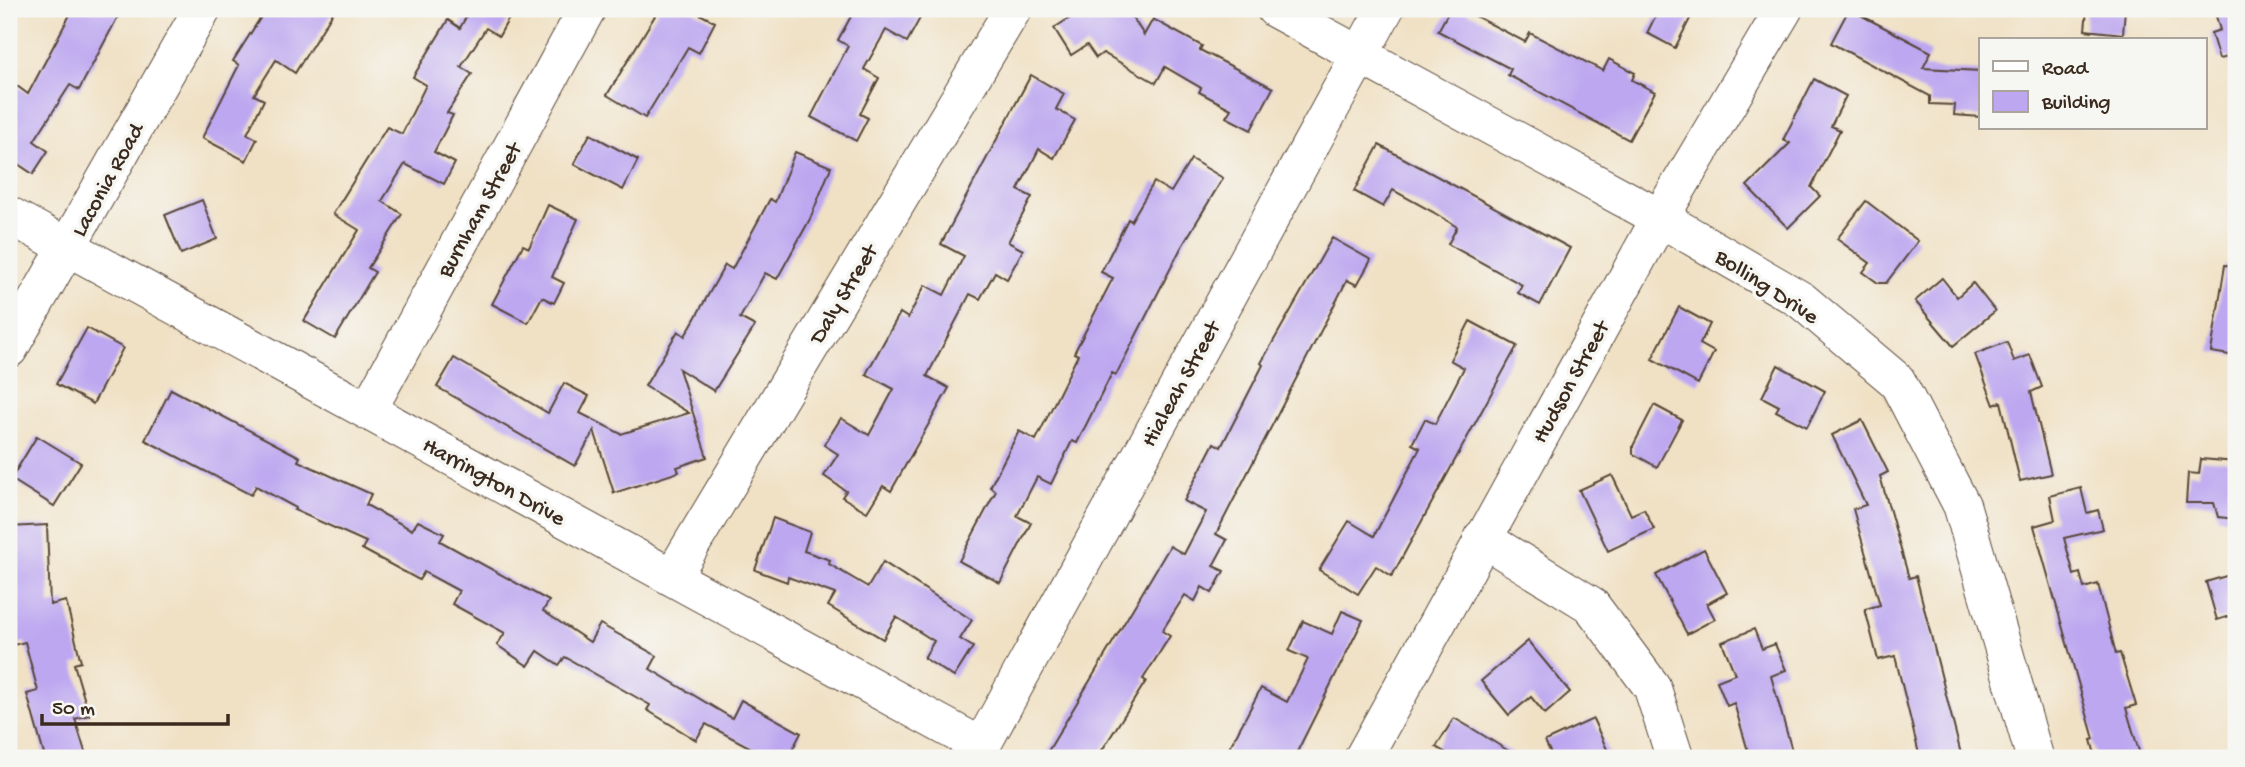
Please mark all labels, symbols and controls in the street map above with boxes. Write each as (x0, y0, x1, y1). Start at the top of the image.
legend (1979, 38, 2206, 130)
text: Road (2042, 58, 2090, 83)
text: Building (2041, 92, 2111, 117)
street label: Laconia Road (67, 118, 152, 242)
street label: Burnham Street (432, 137, 530, 284)
street label: Daly Street (804, 239, 886, 351)
street label: Bolling Drive (1708, 244, 1824, 332)
street label: Hudson Street (1527, 315, 1617, 449)
street label: Hialeah Street (1136, 316, 1229, 452)
street label: Harrington Drive (417, 433, 570, 534)
scale bar (42, 683, 228, 727)
text: 50 m (52, 698, 95, 723)

